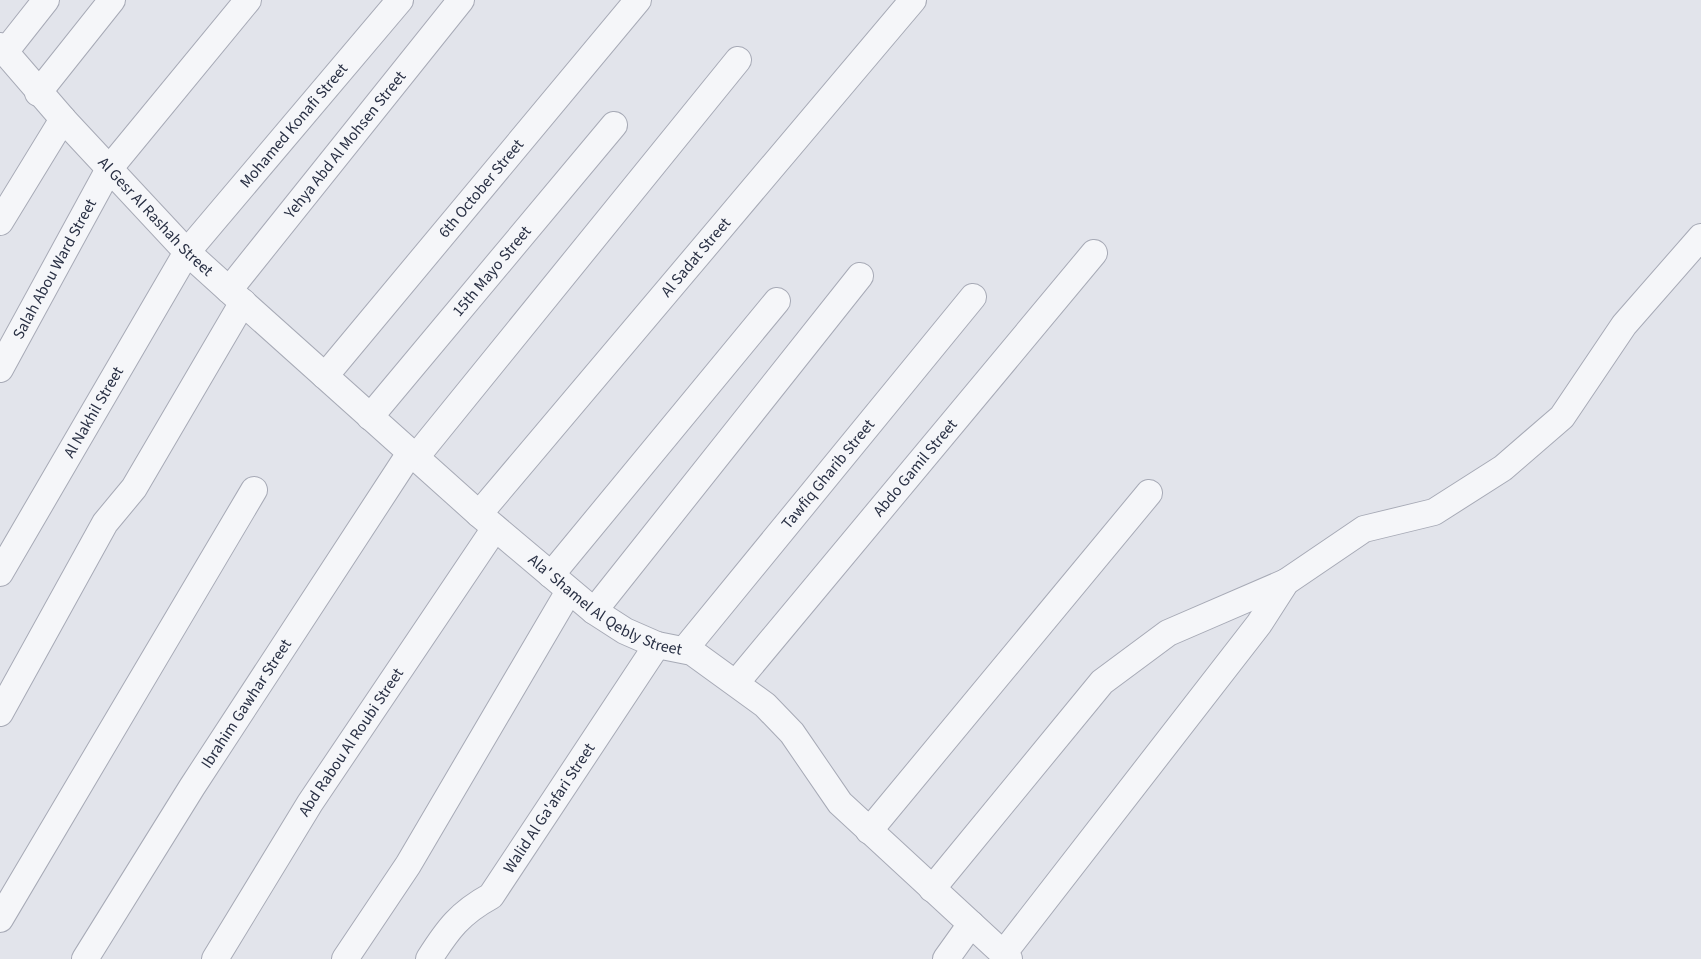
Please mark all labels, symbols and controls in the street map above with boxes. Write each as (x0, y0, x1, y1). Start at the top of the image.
street label: Mohamed Konafi Street (235, 58, 353, 193)
street label: Yehya Abd Al Mohsen Street (279, 66, 411, 224)
street label: 6th October Street (433, 134, 529, 243)
street label: Al Gesr Al Rashah Street (93, 152, 218, 282)
street label: Salah Abou Ward Street (7, 194, 102, 343)
street label: Al Sadat Street (656, 212, 736, 302)
street label: 15th Mayo Street (447, 221, 537, 321)
street label: Al Nakhil Street (58, 362, 129, 462)
street label: Tawfiq Gharib Street (777, 414, 880, 534)
street label: Abdo Gamil Street (868, 414, 963, 521)
street label: Ala' Shamel Al Qebly Street (523, 549, 685, 661)
street label: Ibrahim Gawhar Street (196, 634, 297, 773)
street label: Abd Rabou Al Roubi Street (293, 663, 409, 821)
street label: Walid Al Ga'afari Street (498, 738, 600, 877)

